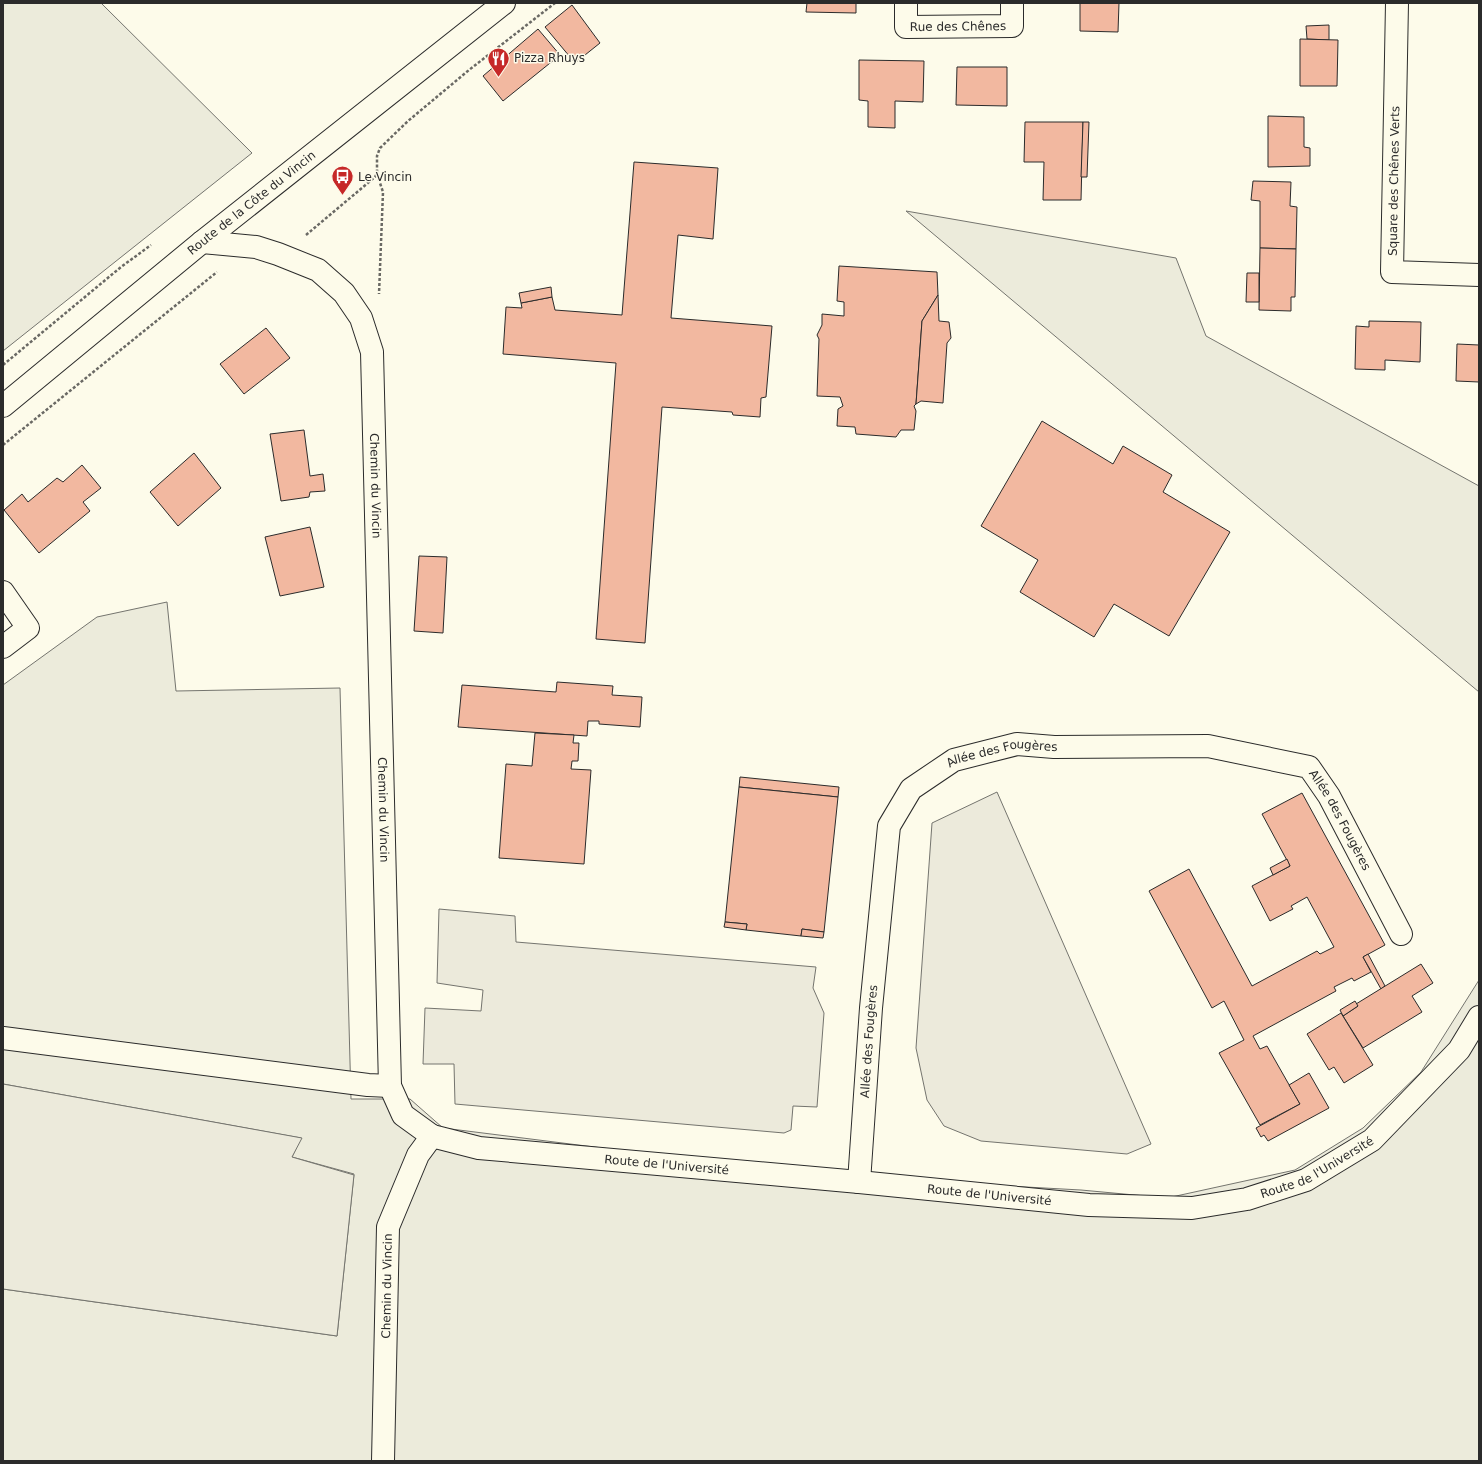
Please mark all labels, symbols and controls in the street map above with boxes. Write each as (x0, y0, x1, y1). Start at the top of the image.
street label: Rue des Chênes (910, 19, 1006, 34)
restaurant icon: Pizza Rhuys (486, 45, 512, 78)
place label: Pizza Rhuys (514, 51, 585, 65)
street label: Square des Chênes Verts (1386, 106, 1402, 256)
street label: Route de la Côte du Vincin (185, 148, 318, 258)
bus stop icon: Le Vincin (330, 164, 356, 197)
place label: Le Vincin (358, 170, 412, 184)
street label: Chemin du Vincin (367, 433, 384, 539)
street label: Allée des Fougères (944, 737, 1057, 770)
street label: Chemin du Vincin (375, 757, 392, 863)
street label: Allée des Fougères (1306, 767, 1374, 873)
street label: Allée des Fougères (858, 984, 880, 1098)
street label: Route de l'Université (1259, 1134, 1376, 1201)
street label: Route de l'Université (604, 1152, 730, 1177)
street label: Route de l'Université (926, 1182, 1052, 1208)
street label: Chemin du Vincin (379, 1233, 395, 1339)

